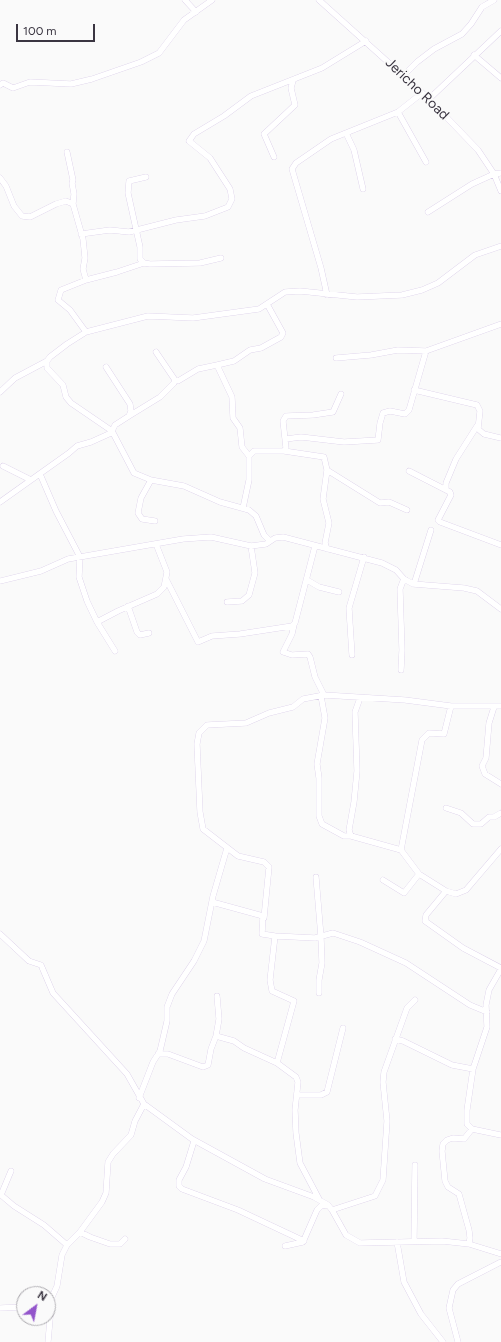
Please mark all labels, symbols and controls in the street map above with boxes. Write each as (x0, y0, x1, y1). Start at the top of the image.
scale bar (18, 16, 97, 42)
text: 100 m (23, 24, 57, 38)
street label: Jericho Road (382, 54, 452, 124)
north arrow (16, 1286, 56, 1326)
text: N (35, 1288, 49, 1304)

